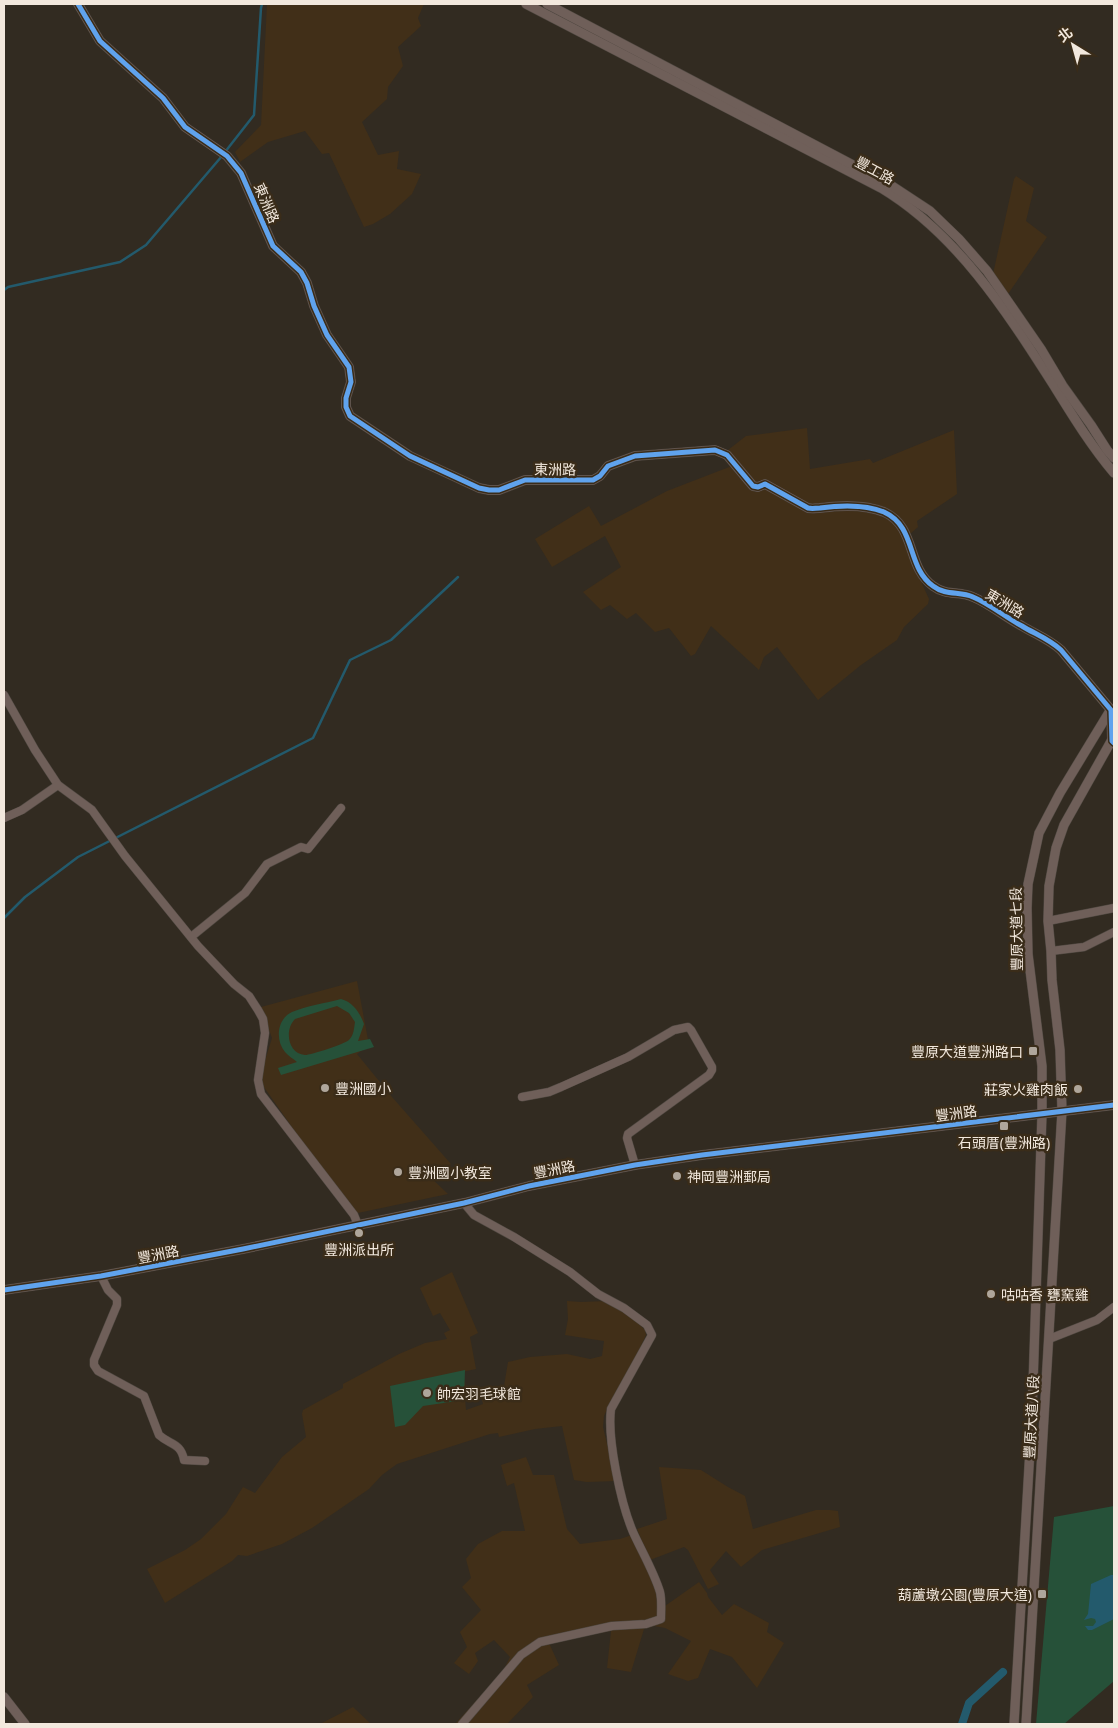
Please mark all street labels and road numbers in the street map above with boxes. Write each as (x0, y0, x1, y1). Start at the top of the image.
street label: 豐工路 (852, 152, 898, 188)
street label: 東洲路 (250, 180, 284, 226)
street label: 東洲路 (534, 459, 576, 479)
street label: 東洲路 (982, 584, 1028, 622)
street label: 豐原大道七段 (1006, 887, 1026, 971)
street label: 豐洲路 (934, 1101, 978, 1125)
street label: 豐洲路 (532, 1156, 576, 1182)
street label: 豐洲路 (136, 1241, 180, 1267)
street label: 豐原大道八段 (1019, 1375, 1043, 1459)

